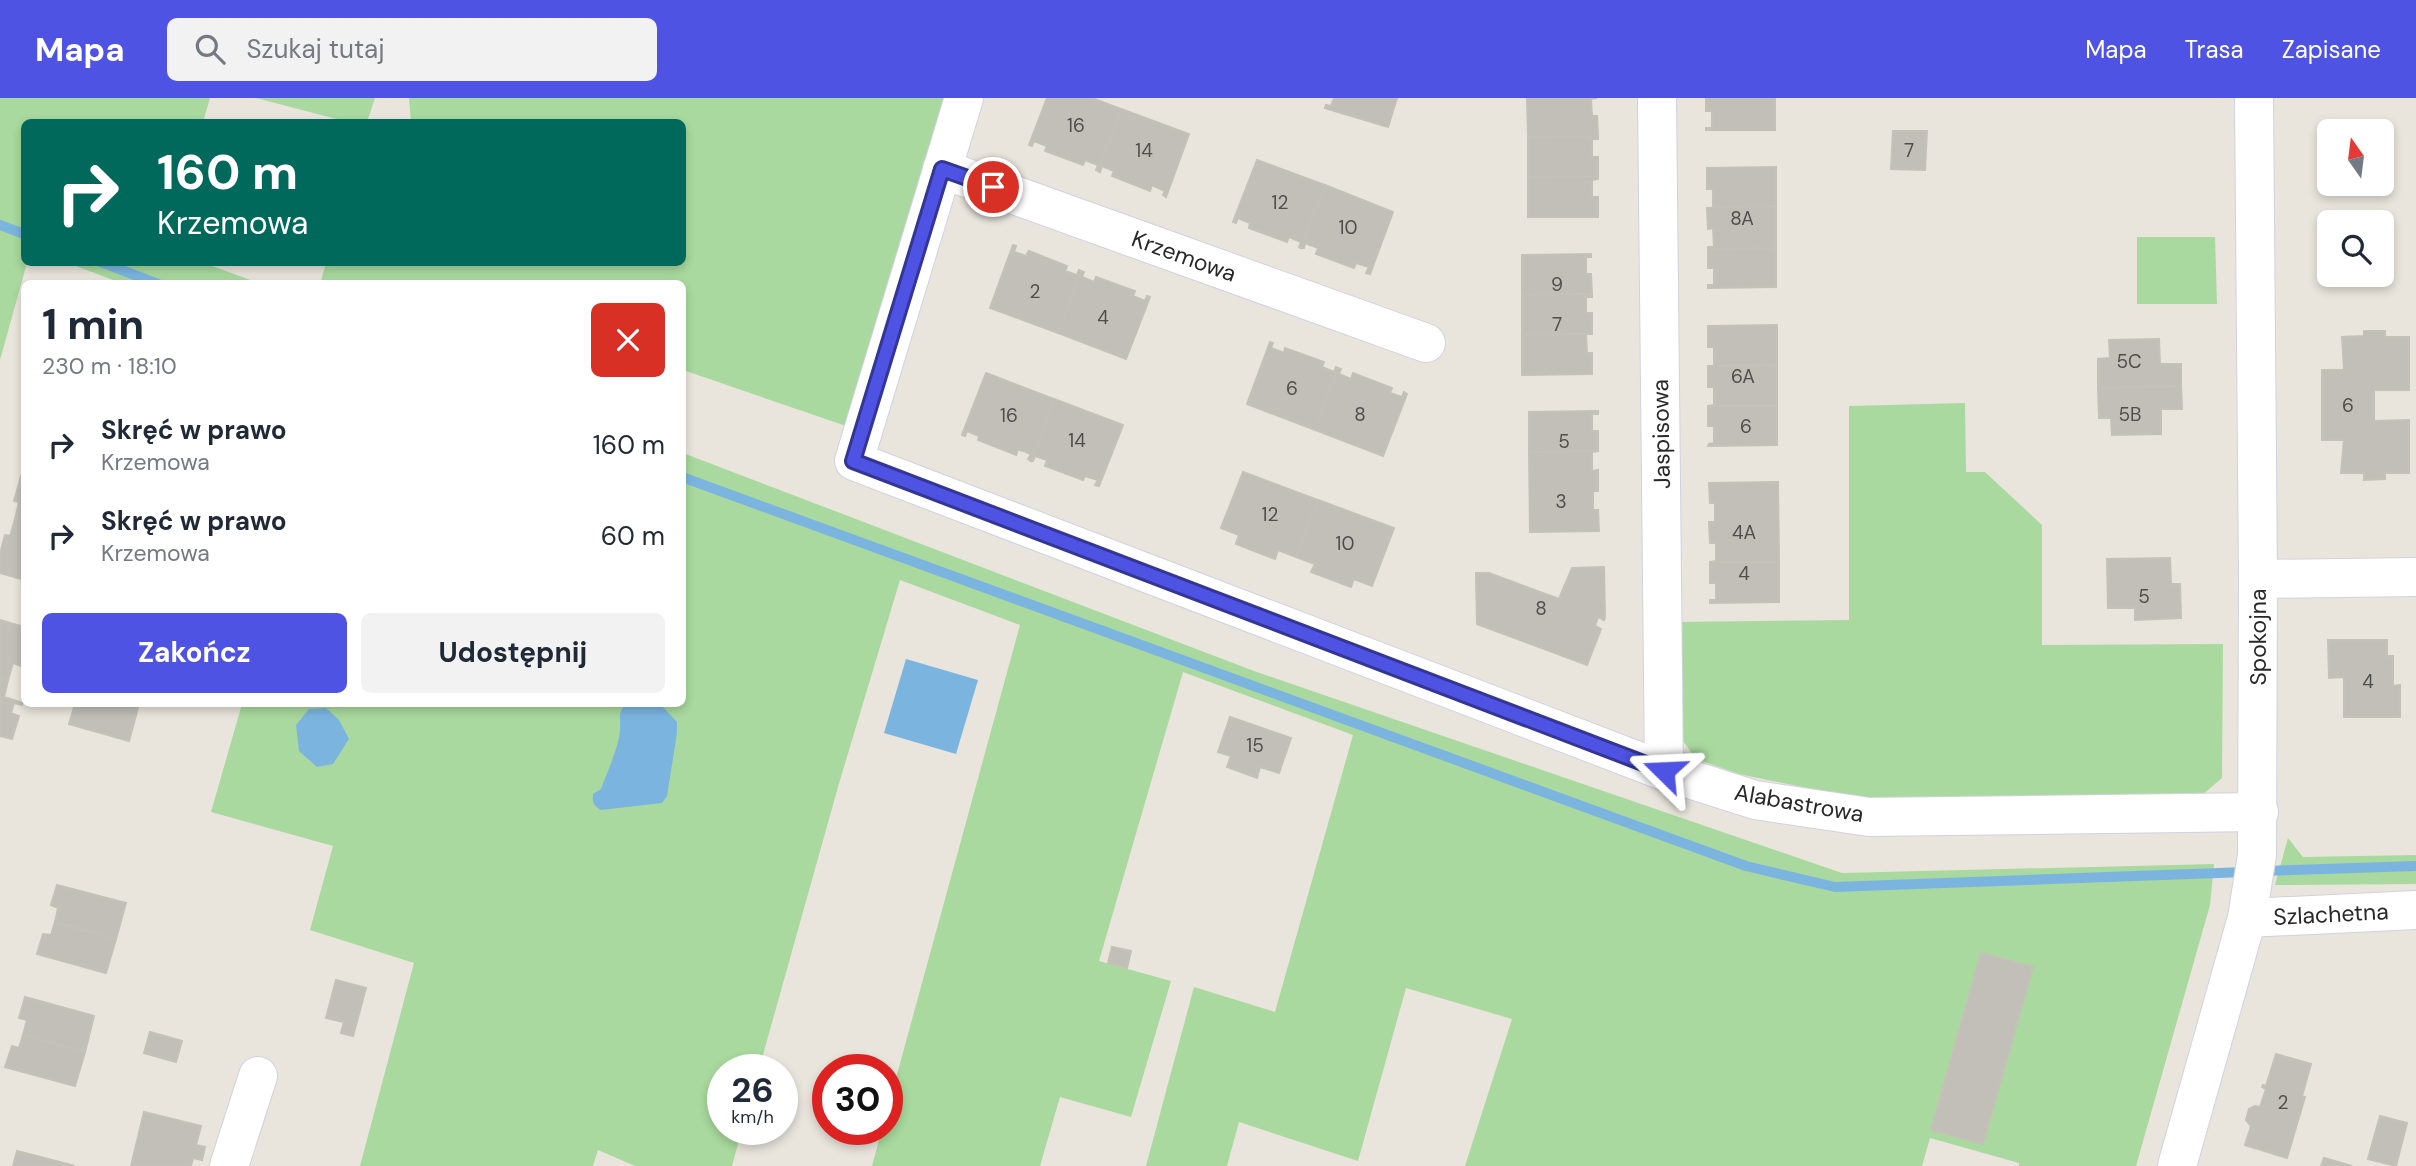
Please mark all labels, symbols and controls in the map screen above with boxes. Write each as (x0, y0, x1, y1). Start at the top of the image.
search box (167, 18, 657, 81)
text: Mapa (35, 28, 125, 71)
icon: search (191, 30, 229, 68)
text: Szukaj tutaj (247, 32, 385, 66)
text: Mapa (2085, 34, 2147, 65)
text: Trasa (2185, 34, 2244, 65)
text: Zapisane (2282, 34, 2381, 65)
house number: 16 (1067, 113, 1085, 138)
north arrow (2317, 119, 2394, 196)
map controls (2317, 119, 2394, 287)
house number: 14 (1135, 138, 1153, 163)
house number: 7 (1904, 138, 1914, 163)
text: 160 m (157, 140, 298, 204)
icon: right (42, 147, 133, 238)
pin (963, 157, 1023, 217)
icon: arrive (974, 168, 1012, 206)
house number: 12 (1272, 190, 1288, 215)
text: Krzemowa (157, 202, 309, 244)
house number: 8A (1730, 206, 1754, 231)
button: search (2317, 210, 2394, 287)
house number: 10 (1339, 215, 1357, 240)
street label: Krzemowa (1128, 223, 1240, 289)
house number: 9 (1551, 272, 1563, 297)
house number: 2 (1030, 279, 1041, 304)
text: 1 min (42, 297, 144, 352)
button: close (591, 303, 665, 377)
house number: 4 (1097, 305, 1109, 330)
house number: 7 (1552, 312, 1562, 337)
house number: 5C (2116, 349, 2142, 374)
text: 230 m · 18:10 (42, 351, 177, 381)
house number: 6A (1731, 364, 1755, 389)
house number: 6 (1286, 376, 1298, 401)
street label: Jaspisowa (1645, 379, 1677, 489)
house number: 6 (2342, 393, 2354, 418)
house number: 8 (1354, 402, 1366, 427)
house number: 5B (2118, 402, 2142, 427)
house number: 16 (1000, 403, 1018, 428)
text: Skręć w prawo (101, 413, 287, 447)
house number: 6 (1740, 414, 1752, 439)
icon: right (42, 426, 80, 464)
text: 160 m (593, 428, 665, 462)
house number: 14 (1068, 428, 1086, 453)
house number: 5 (1558, 429, 1570, 454)
text: Krzemowa (101, 447, 210, 477)
house number: 3 (1555, 489, 1567, 514)
house number: 12 (1262, 502, 1278, 527)
text: Skręć w prawo (101, 504, 287, 538)
icon: right (42, 517, 80, 555)
text: 60 m (601, 519, 665, 553)
house number: 4A (1732, 520, 1756, 545)
house number: 10 (1336, 531, 1354, 556)
text: Krzemowa (101, 538, 210, 568)
house number: 4 (1738, 561, 1750, 586)
house number: 5 (2138, 584, 2150, 609)
street label: Spokojna (2243, 588, 2273, 686)
house number: 8 (1535, 596, 1547, 621)
button: Zakończ (42, 613, 347, 693)
button: Udostępnij (361, 613, 665, 693)
house number: 4 (2362, 669, 2374, 694)
house number: 15 (1246, 733, 1264, 758)
position arrow (1627, 734, 1701, 808)
street label: Alabastrowa (1732, 777, 1866, 829)
street label: Szlachetna (2273, 896, 2389, 932)
speed limit sign: 30 (812, 1054, 903, 1145)
text: 26 (731, 1067, 774, 1113)
house number: 2 (2278, 1090, 2289, 1115)
text: km/h (731, 1105, 774, 1129)

